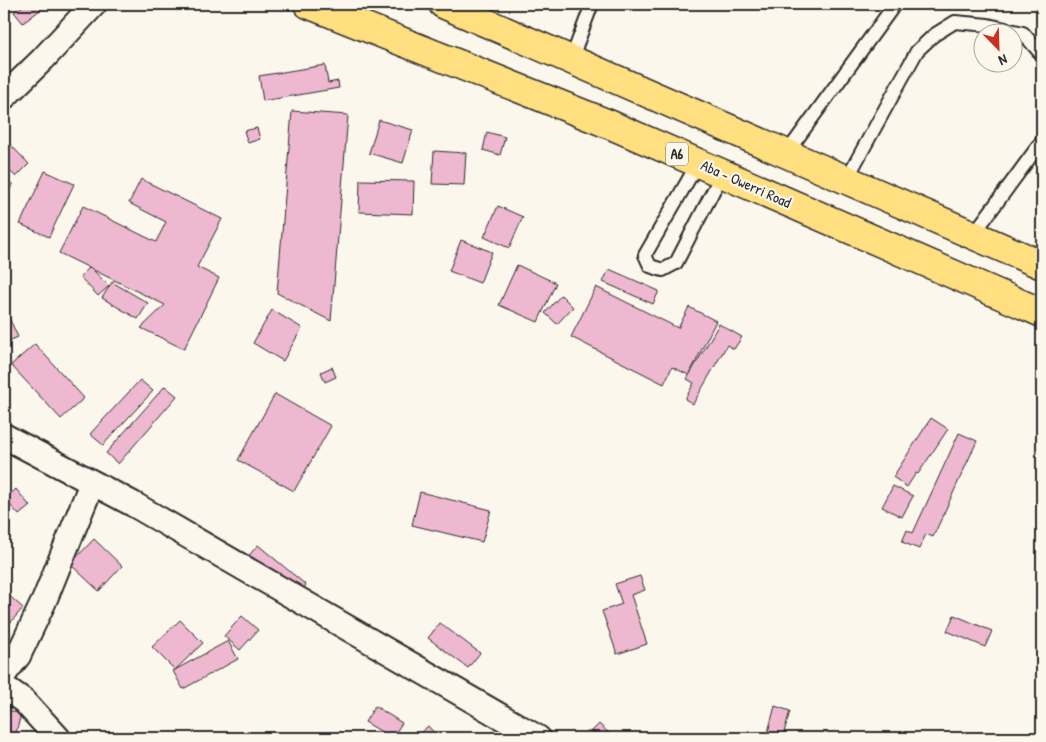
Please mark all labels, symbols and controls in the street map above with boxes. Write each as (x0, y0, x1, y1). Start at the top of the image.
north arrow (974, 22, 1024, 72)
text: N (996, 50, 1010, 71)
road number: A6 (666, 142, 688, 166)
street label: Aba - Owerri Road (698, 154, 795, 213)

